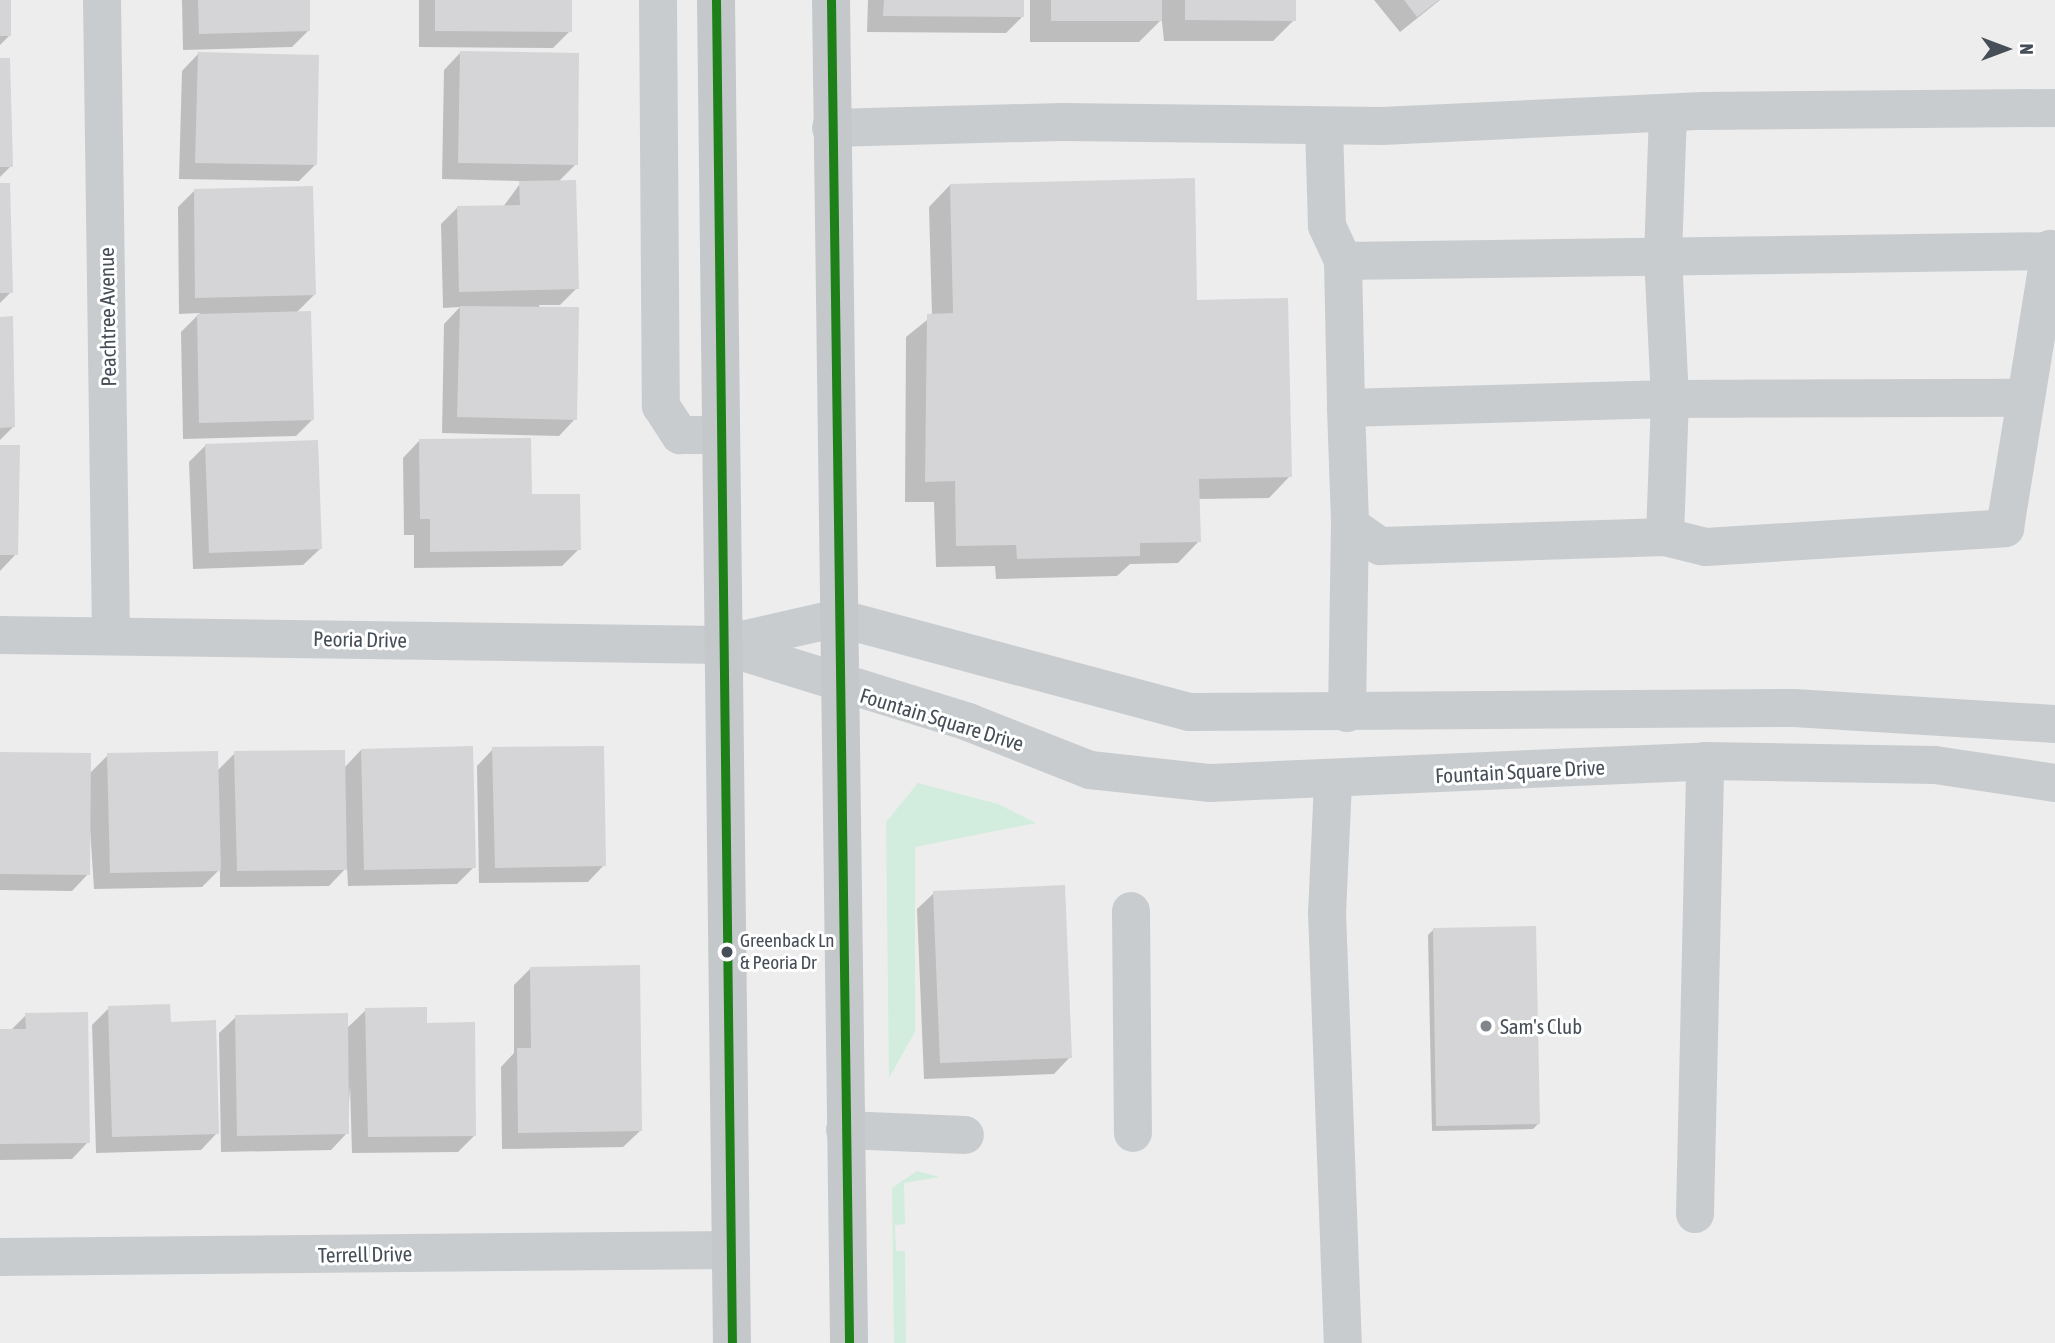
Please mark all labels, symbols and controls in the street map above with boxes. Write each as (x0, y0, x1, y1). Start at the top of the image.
north arrow (1971, 14, 2041, 84)
text: N (2016, 43, 2038, 55)
street label: Peachtree Avenue (93, 247, 121, 387)
street label: Peoria Drive (313, 626, 407, 652)
street label: Fountain Square Drive (857, 682, 1027, 756)
street label: Fountain Square Drive (1434, 754, 1606, 788)
place label: Greenback Ln & Peoria Dr (740, 930, 834, 974)
marker: Greenback Ln & Peoria Dr (720, 945, 734, 959)
place label: Sam's Club (1500, 1013, 1582, 1039)
marker: Sam's Club (1478, 1018, 1494, 1034)
street label: Terrell Drive (318, 1241, 412, 1267)

